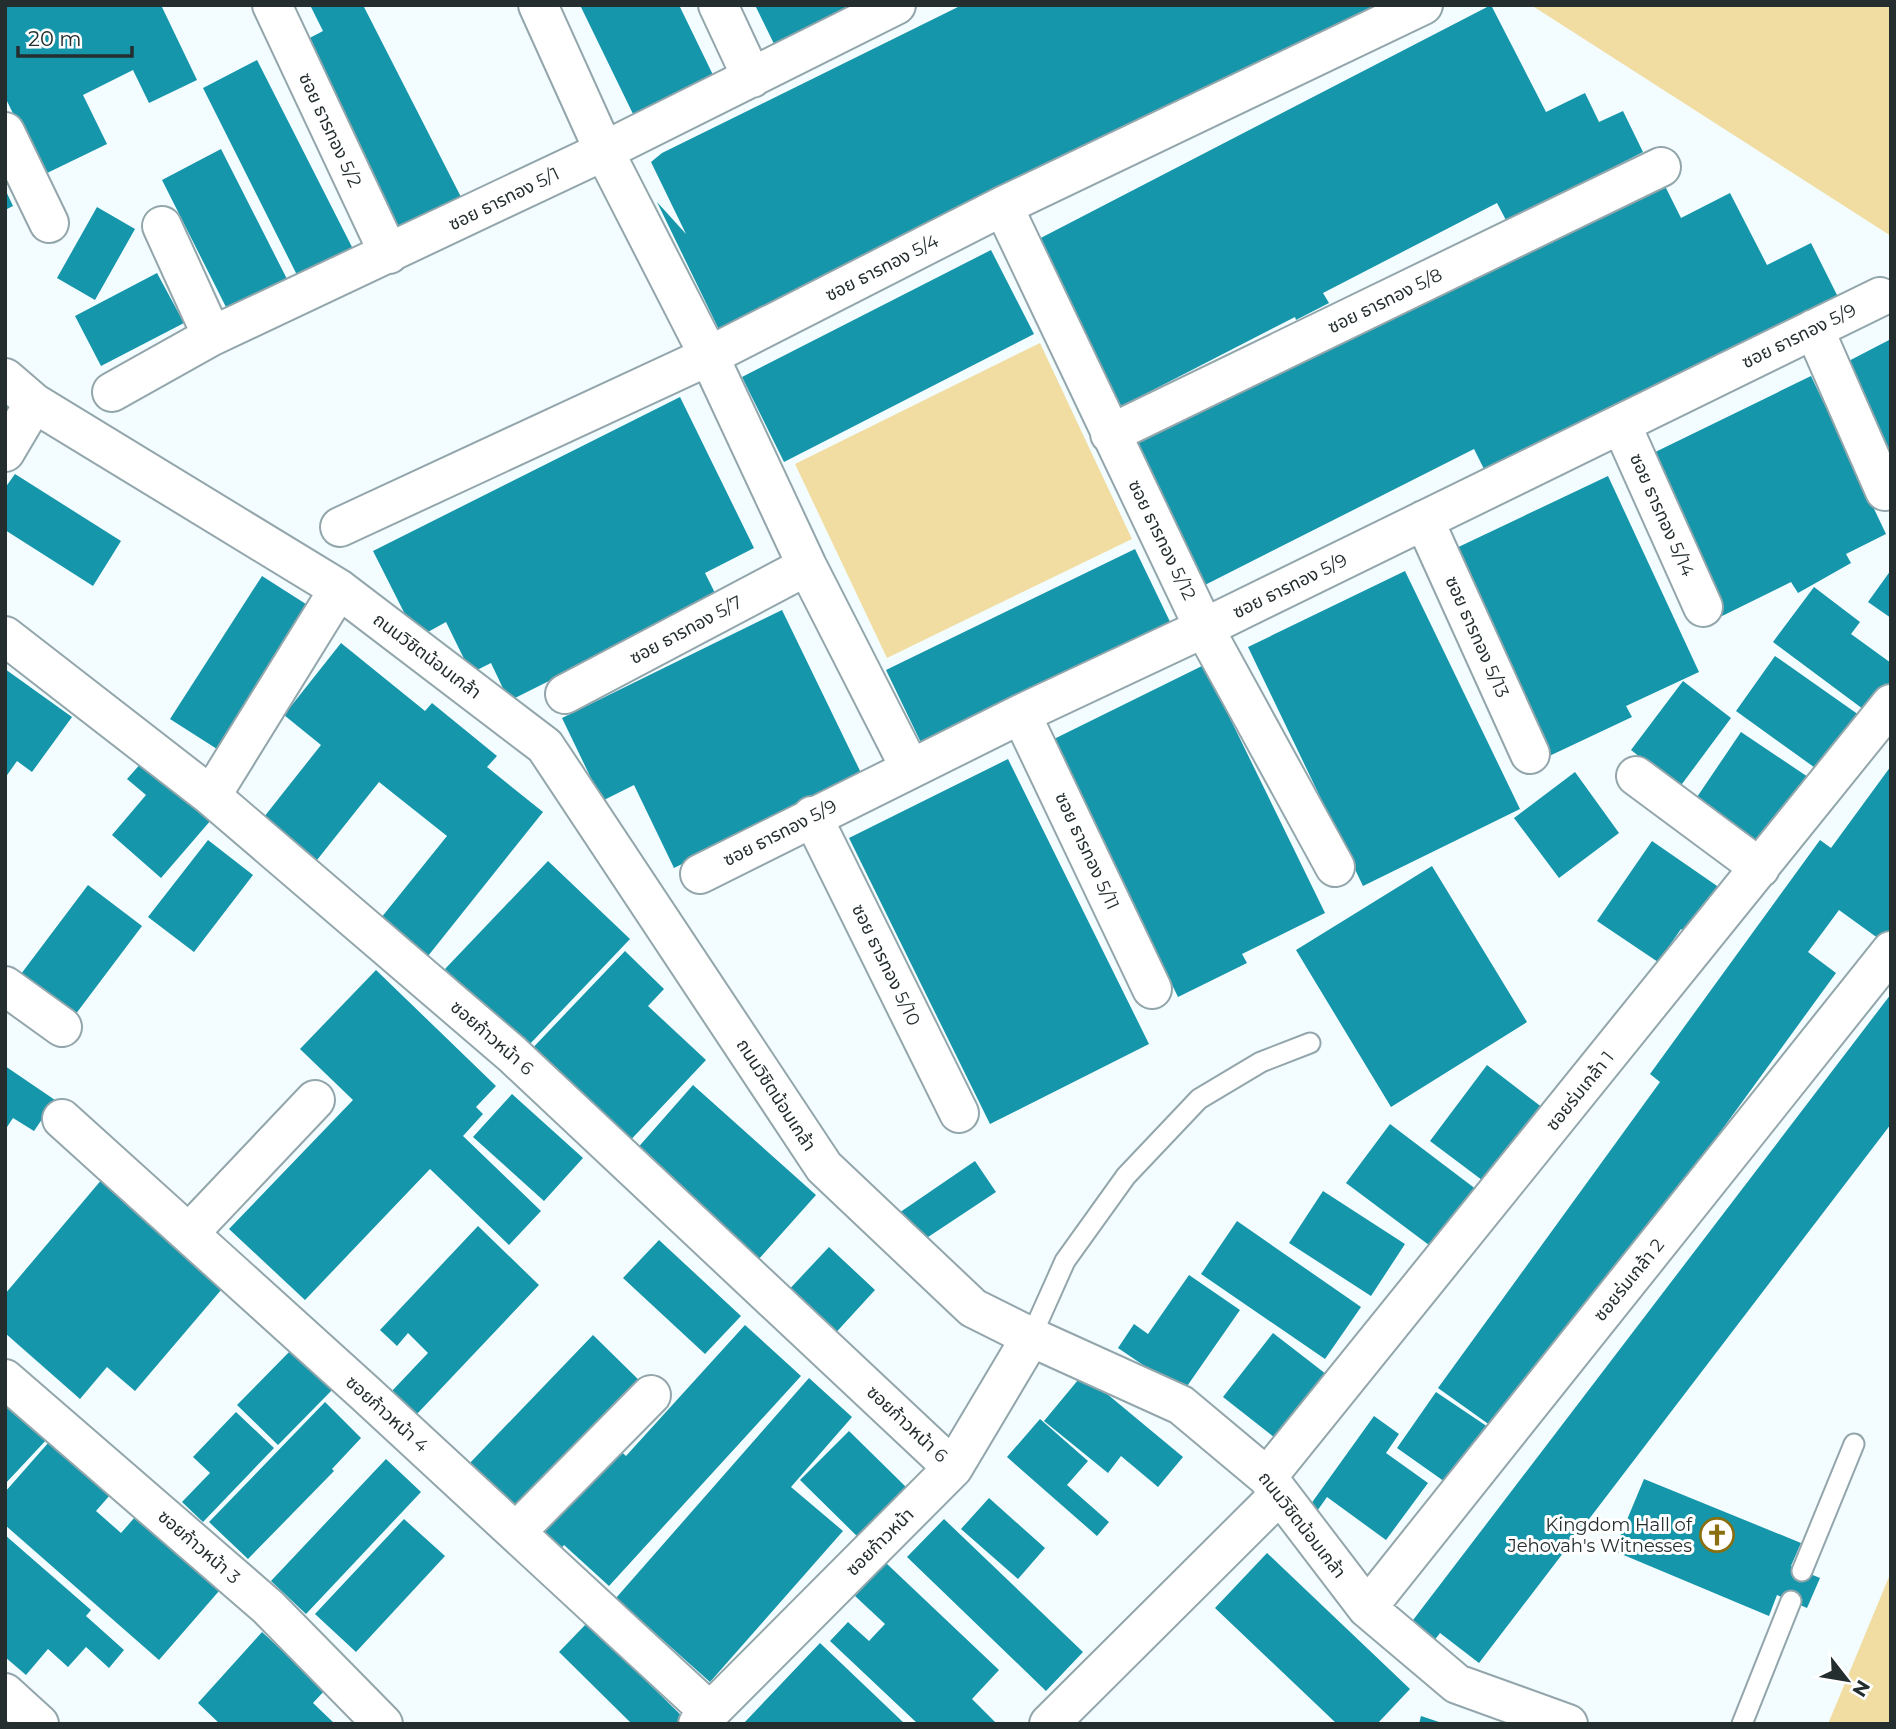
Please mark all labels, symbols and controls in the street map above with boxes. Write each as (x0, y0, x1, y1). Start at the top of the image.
scale bar (18, 14, 131, 58)
text: 20 m (28, 26, 82, 51)
street label: ซอย ธารทอง 5/2 (294, 69, 366, 191)
street label: ซอย ธารทอง 5/1 (445, 163, 563, 235)
street label: ซอย ธารทอง 5/4 (822, 230, 942, 306)
street label: ซอย ธารทอง 5/8 (1324, 264, 1446, 338)
street label: ซอย ธารทอง 5/9 (1738, 299, 1860, 373)
street label: ซอย ธารทอง 5/14 (1625, 450, 1699, 580)
street label: ซอย ธารทอง 5/12 (1123, 476, 1201, 604)
street label: ซอย ธารทอง 5/9 (1229, 549, 1351, 623)
street label: ซอย ธารทอง 5/13 (1440, 573, 1514, 701)
street label: ซอย ธารทอง 5/7 (626, 591, 746, 669)
street label: ถนนวิชิตน้อมเกล้า (369, 608, 485, 704)
street label: ซอย ธารทอง 5/11 (1050, 789, 1124, 913)
street label: ซอย ธารทอง 5/9 (720, 795, 840, 871)
street label: ซอย ธารทอง 5/10 (847, 901, 925, 1029)
street label: ซอยก้าวหน้า 6 (446, 996, 538, 1080)
street label: ถนนวิชิตน้อมเกล้า (732, 1035, 820, 1155)
street label: ซอยร่มเกล้า 1 (1541, 1047, 1619, 1135)
street label: ซอยร่มเกล้า 2 (1589, 1234, 1669, 1326)
street label: ซอยก้าวหน้า 4 (341, 1371, 433, 1457)
street label: ซอยก้าวหน้า 6 (862, 1381, 952, 1467)
street label: ถนนวิชิตน้อมเกล้า (1254, 1467, 1350, 1583)
street label: ซอยก้าวหน้า (841, 1503, 919, 1581)
street label: ซอยก้าวหน้า 3 (153, 1505, 245, 1589)
place label: Kingdom Hall of Jehovah's Witnesses (1507, 1514, 1693, 1557)
church icon: Kingdom Hall of Jehovah's Witnesses (1698, 1516, 1736, 1554)
north arrow (1812, 1645, 1882, 1715)
text: N (1847, 1676, 1875, 1701)

